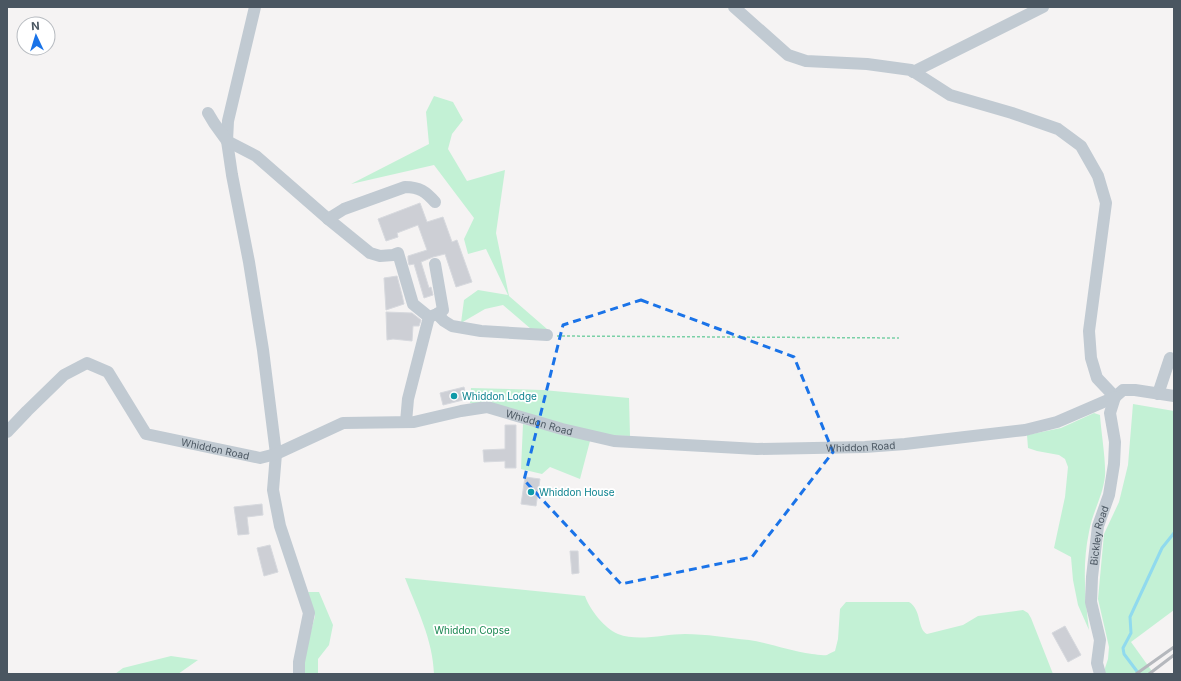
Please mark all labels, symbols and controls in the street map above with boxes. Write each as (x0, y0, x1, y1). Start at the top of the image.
north arrow (16, 16, 56, 56)
text: N (31, 19, 40, 33)
place label: Whiddon Lodge (462, 390, 537, 402)
marker: Whiddon Lodge (449, 391, 459, 401)
street label: Whiddon Road (504, 407, 574, 437)
street label: Whiddon Road (180, 436, 251, 462)
street label: Whiddon Road (826, 439, 896, 454)
place label: Whiddon House (539, 486, 615, 498)
marker: Whiddon House (526, 487, 536, 497)
street label: Bickley Road (1087, 504, 1111, 566)
park label: Whiddon Copse (434, 624, 510, 636)

